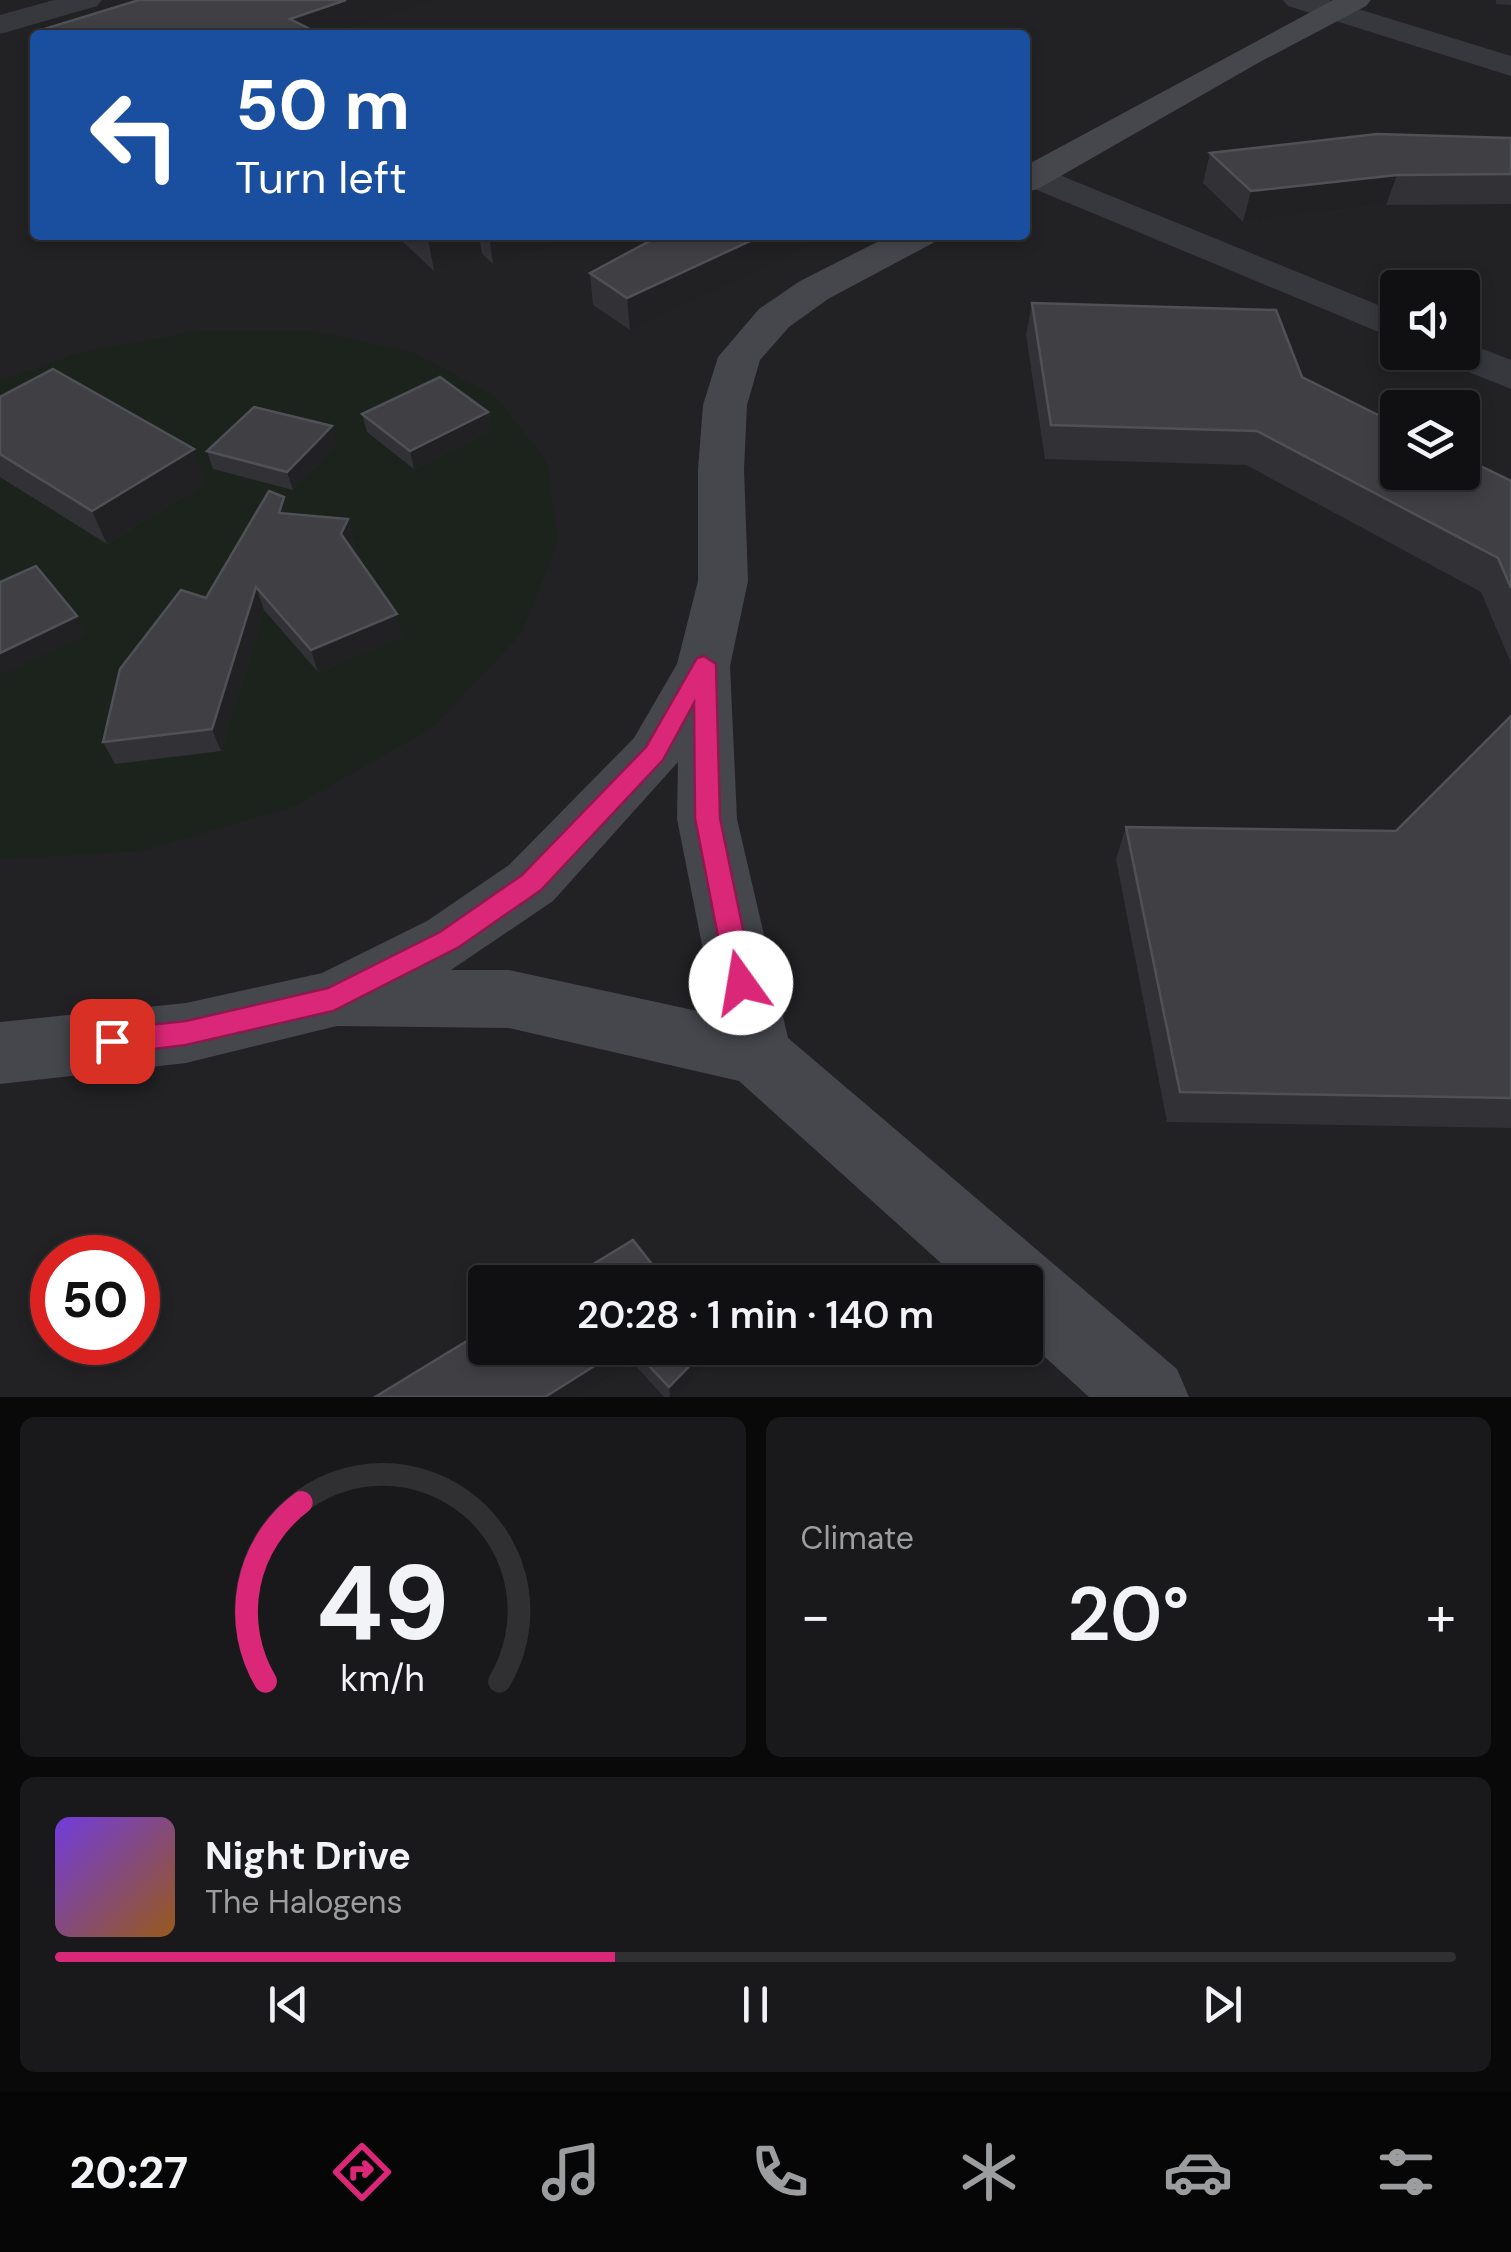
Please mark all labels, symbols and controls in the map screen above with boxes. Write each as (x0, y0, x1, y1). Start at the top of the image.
text: 50 m (235, 60, 410, 151)
icon: left (70, 70, 200, 200)
text: Turn left (235, 148, 407, 207)
map controls (1380, 270, 1480, 490)
button: sound (1380, 270, 1480, 370)
button: layers (1380, 390, 1480, 490)
position arrow (689, 931, 793, 1035)
pin (70, 999, 155, 1084)
icon: arrive (85, 1014, 140, 1069)
speed limit sign: 50 (30, 1235, 160, 1365)
text: 20:28 · 1 min · 140 m (577, 1290, 934, 1340)
text: Climate (801, 1517, 914, 1559)
text: 49 (316, 1536, 450, 1671)
text: 20° (1067, 1566, 1189, 1663)
text: − (801, 1580, 831, 1652)
text: + (1426, 1580, 1456, 1652)
text: km/h (341, 1656, 425, 1702)
text: Night Drive (205, 1831, 411, 1881)
text: The Halogens (205, 1881, 403, 1923)
icon: previous (261, 1977, 316, 2032)
icon: pause (728, 1977, 783, 2032)
icon: next (1195, 1977, 1250, 2032)
icon: directions (327, 2137, 397, 2207)
icon: music (536, 2137, 606, 2207)
icon: phone (745, 2137, 815, 2207)
icon: climate (954, 2137, 1024, 2207)
icon: car (1163, 2137, 1233, 2207)
icon: filters (1371, 2137, 1441, 2207)
text: 20:27 (69, 2143, 188, 2202)

